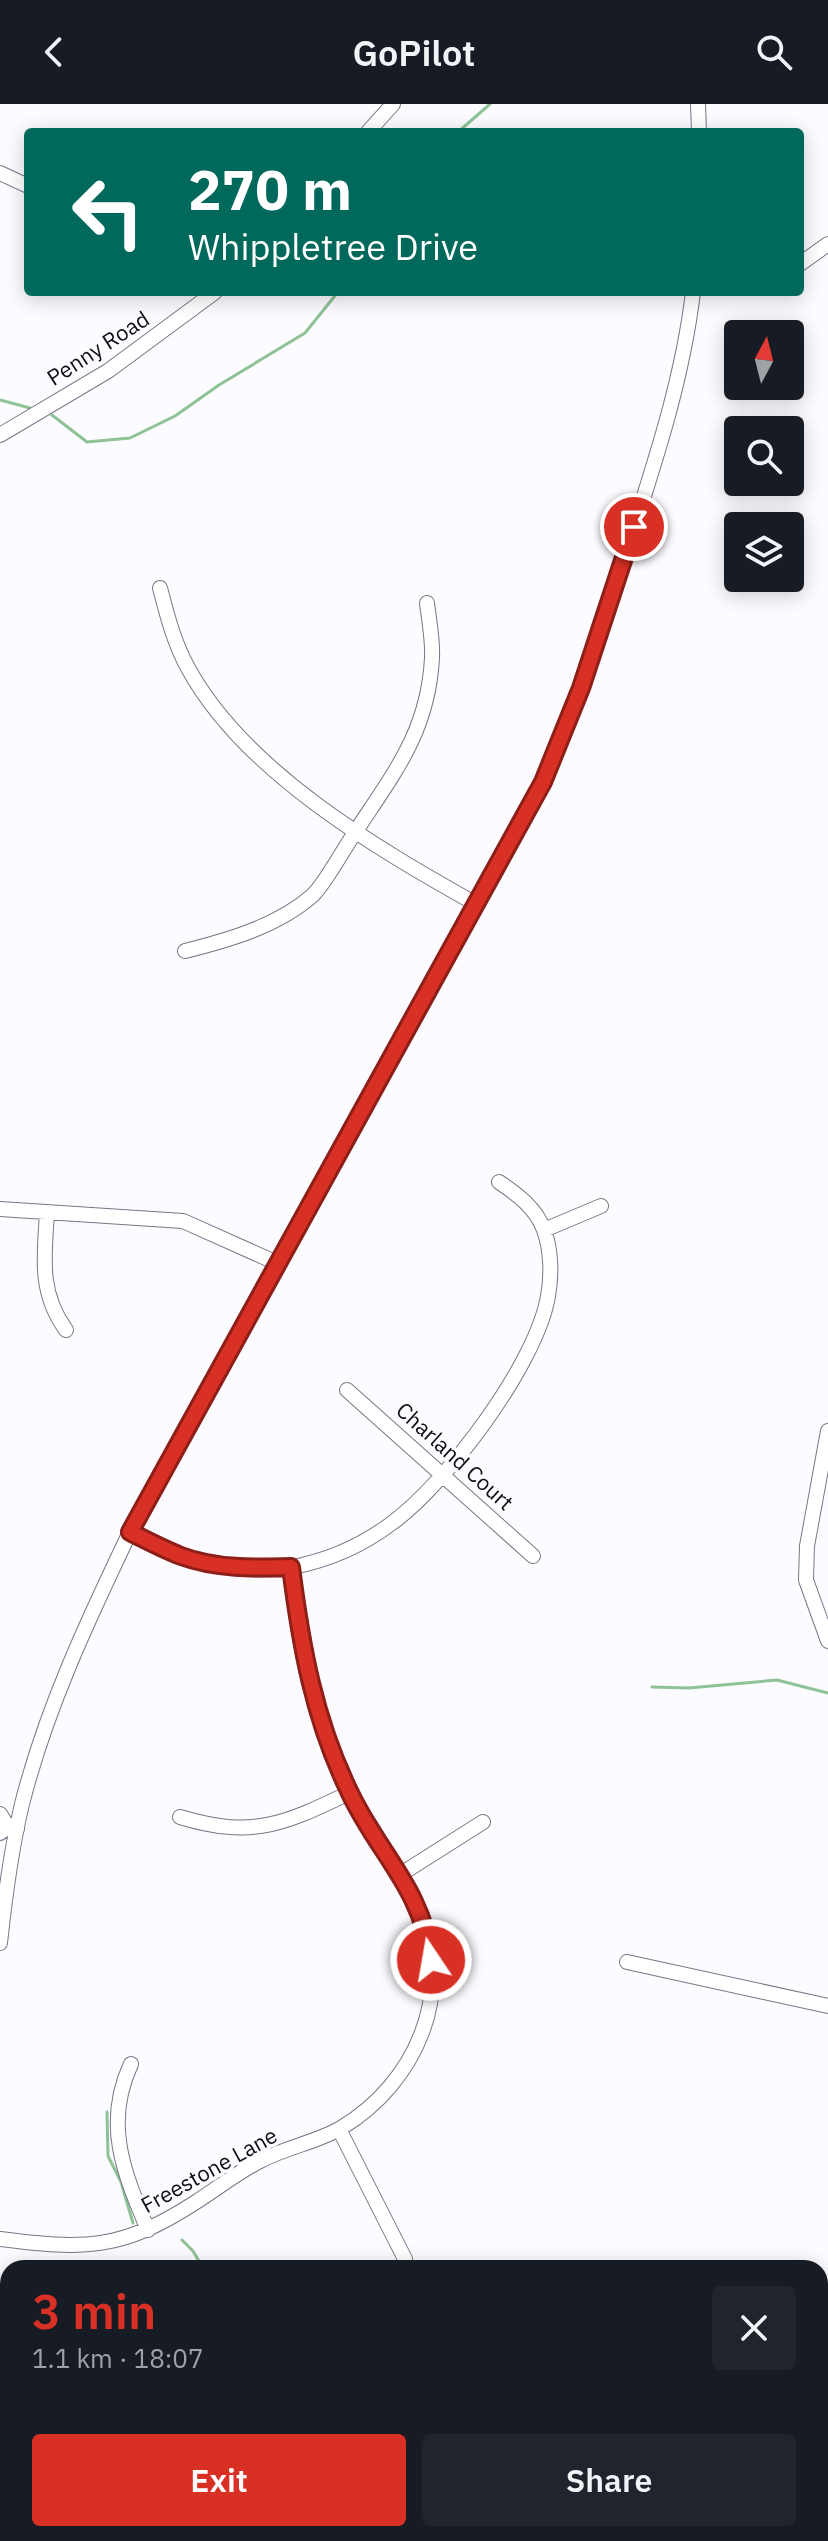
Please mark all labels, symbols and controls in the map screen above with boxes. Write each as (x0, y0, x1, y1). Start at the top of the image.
text: GoPilot (352, 29, 476, 76)
icon: back (32, 30, 76, 74)
icon: search (752, 30, 796, 74)
text: 270 m (188, 153, 352, 225)
icon: left (56, 160, 160, 264)
text: Whippletree Drive (188, 223, 478, 270)
street label: Penny Road (41, 304, 154, 391)
north arrow (724, 320, 804, 400)
map controls (724, 320, 804, 592)
button: search (724, 416, 804, 496)
pin (600, 493, 668, 561)
icon: arrive (612, 505, 656, 549)
button: layers (724, 512, 804, 592)
street label: Charland Court (390, 1395, 520, 1516)
position arrow (389, 1918, 473, 2002)
street label: Freestone Lane (135, 2120, 282, 2219)
text: 3 min (32, 2280, 156, 2342)
button: close (712, 2286, 796, 2370)
text: 1.1 km · 18:07 (32, 2341, 204, 2375)
button: Exit (32, 2434, 406, 2526)
button: Share (422, 2434, 796, 2526)

